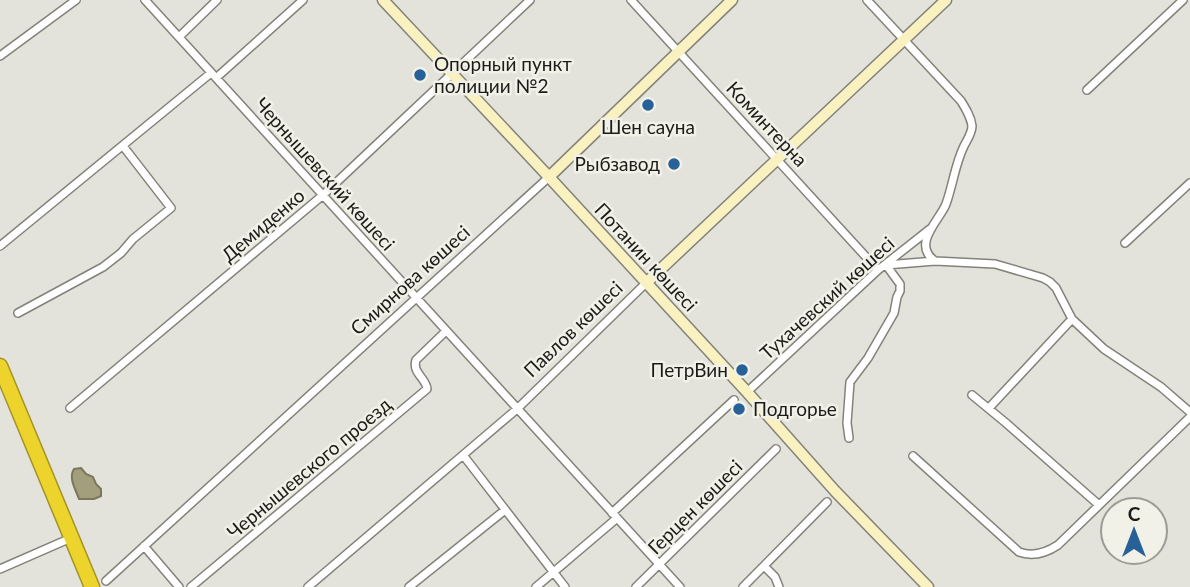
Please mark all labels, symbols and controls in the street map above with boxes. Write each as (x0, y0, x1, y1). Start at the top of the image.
place label: Опорный пункт полиции №2 (434, 52, 572, 97)
marker: Опорный пункт полиции №2 (412, 67, 428, 83)
street label: Коминтерна (722, 76, 813, 171)
street label: Чернышевский көшесі (251, 93, 400, 255)
marker: Шен сауна (640, 97, 656, 113)
place label: Шен сауна (601, 115, 695, 138)
place label: Рыбзавод (575, 152, 660, 175)
marker: Рыбзавод (666, 156, 682, 172)
street label: Демиденко (216, 183, 309, 266)
street label: Потанин көшесі (590, 198, 702, 316)
street label: Смирнова көшесі (345, 220, 474, 339)
street label: Тухачевский көшесі (755, 231, 899, 364)
street label: Павлов көшесі (519, 276, 627, 381)
place label: ПетрВин (650, 358, 728, 381)
marker: ПетрВин (734, 362, 750, 378)
street label: Чернышевского проезд (222, 392, 396, 543)
place label: Подгорье (753, 397, 837, 420)
marker: Подгорье (731, 401, 747, 417)
street label: Герцен көшесі (643, 455, 747, 559)
north arrow (1099, 496, 1169, 566)
text: С (1128, 502, 1141, 525)

